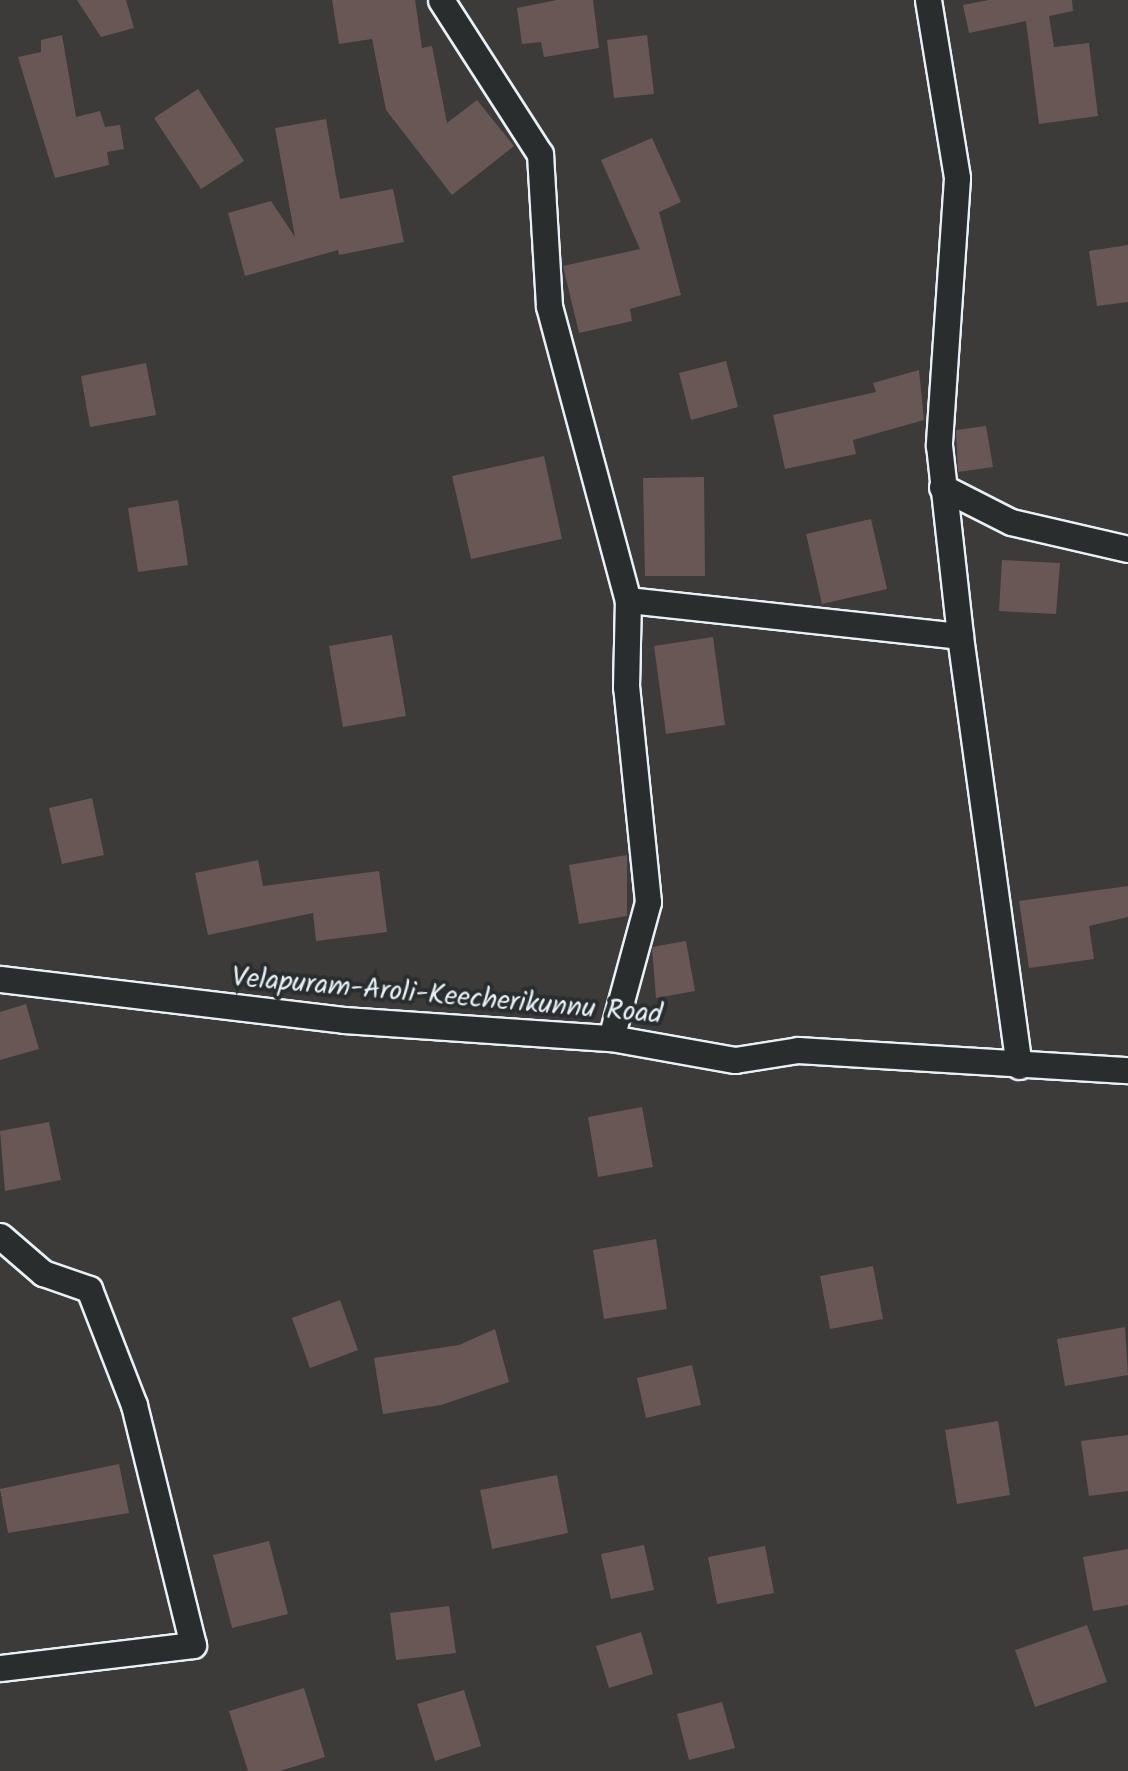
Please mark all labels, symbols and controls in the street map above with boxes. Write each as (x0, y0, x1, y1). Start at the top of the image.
street label: Velapuram-Aroli-Keecherikunnu Road (230, 961, 664, 1033)

